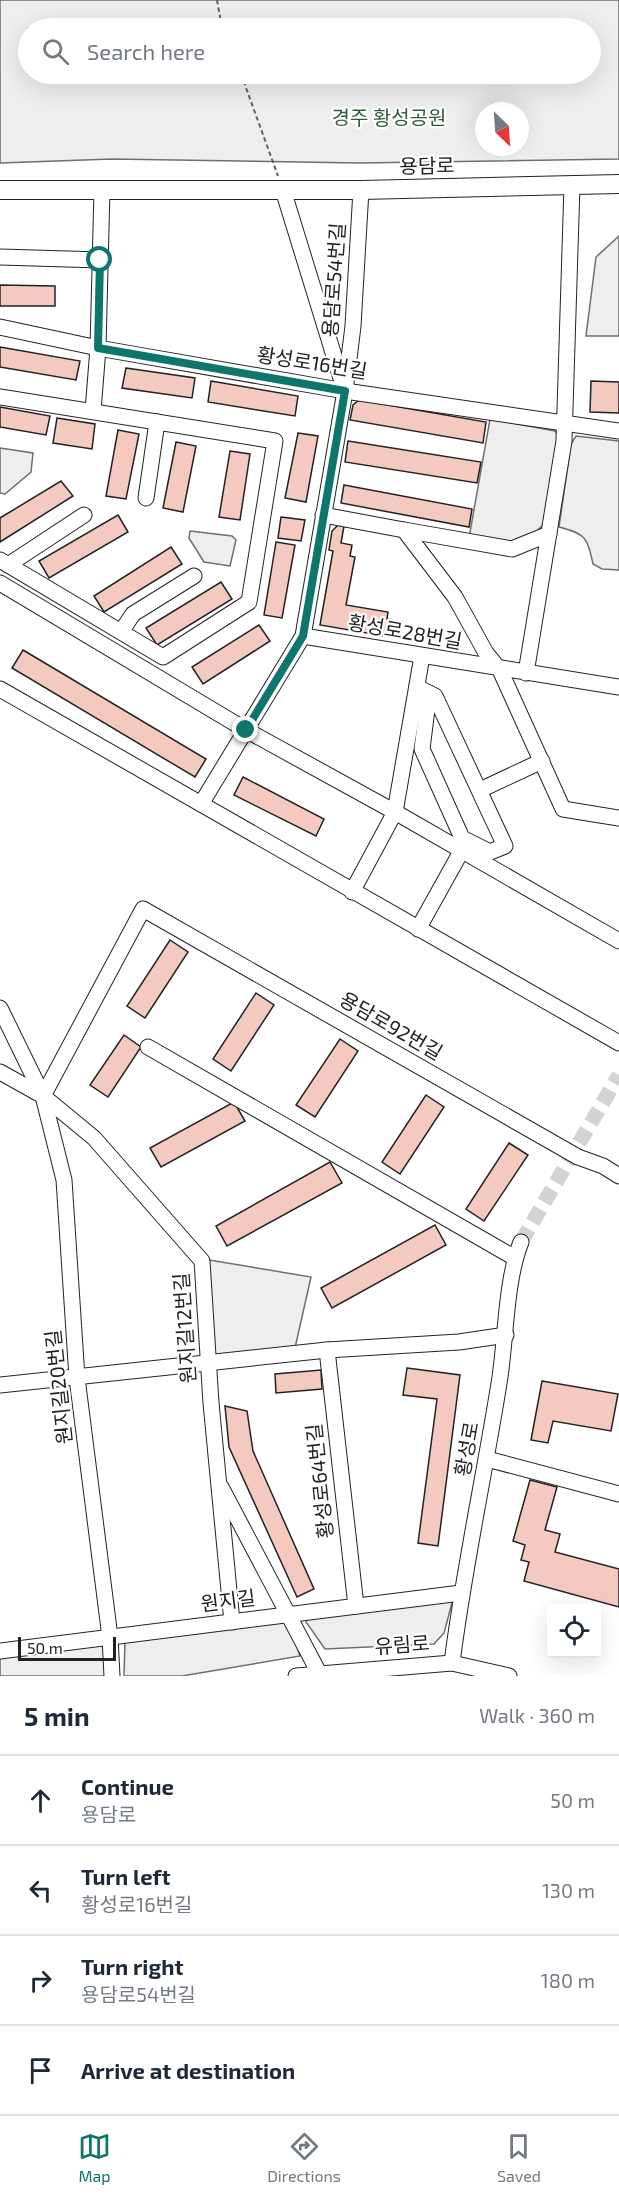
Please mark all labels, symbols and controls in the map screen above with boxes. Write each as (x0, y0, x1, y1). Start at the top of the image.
search box (18, 18, 601, 84)
icon: search (39, 35, 72, 68)
text: Search here (87, 38, 205, 64)
north arrow (475, 102, 529, 156)
park label: 경주 황성공원 (332, 105, 446, 129)
street label: 용담로 (399, 153, 455, 177)
street label: 용담로54번길 (317, 222, 349, 338)
route start (86, 246, 112, 272)
street label: 황성로16번길 (255, 341, 369, 383)
street label: 황성로28번길 (346, 609, 464, 653)
route end (232, 716, 258, 742)
street label: 용담로92번길 (336, 986, 447, 1064)
street label: 원지길12번길 (168, 1272, 200, 1384)
street label: 원지길20번길 (40, 1329, 76, 1446)
street label: 황성로 (449, 1420, 483, 1478)
street label: 황성로64번길 (301, 1422, 337, 1540)
street label: 원지길 (199, 1585, 257, 1615)
map controls (547, 1604, 601, 1658)
button: locate (547, 1604, 601, 1658)
street label: 유림로 (374, 1630, 430, 1658)
scale bar (18, 1634, 116, 1662)
text: 50 m (27, 1638, 63, 1657)
text: 5 min (24, 1700, 90, 1731)
text: Walk · 360 m (479, 1703, 595, 1727)
text: Continue (81, 1773, 174, 1799)
icon: ahead (24, 1784, 57, 1817)
text: 50 m (550, 1788, 595, 1812)
text: 용담로 (81, 1802, 136, 1826)
text: Turn left (81, 1863, 170, 1889)
icon: left (24, 1874, 57, 1907)
text: 130 m (542, 1878, 595, 1902)
text: 황성로16번길 (81, 1892, 192, 1916)
text: Turn right (81, 1953, 183, 1979)
icon: right (24, 1964, 57, 1997)
text: 180 m (541, 1968, 595, 1992)
text: 용담로54번길 (81, 1982, 196, 2006)
icon: arrive (24, 2054, 57, 2087)
text: Arrive at destination (81, 2057, 295, 2083)
tab: Map (78, 2130, 111, 2185)
tab: Directions (267, 2130, 341, 2185)
tab: Saved (497, 2130, 541, 2185)

